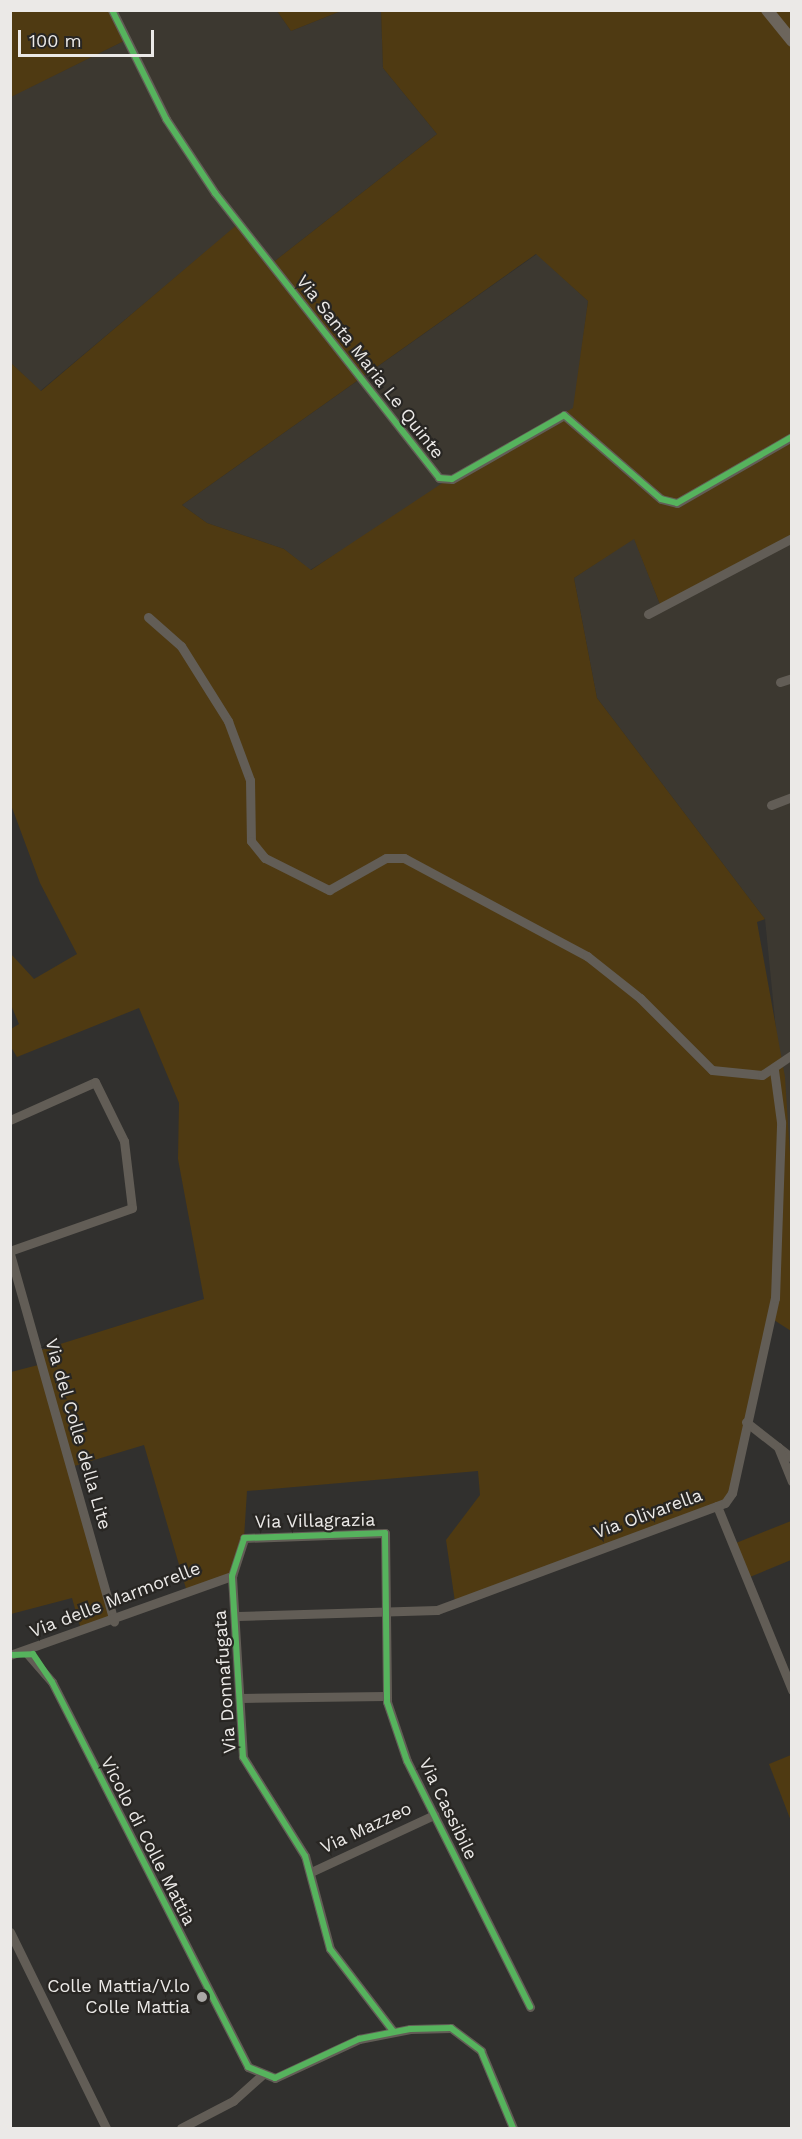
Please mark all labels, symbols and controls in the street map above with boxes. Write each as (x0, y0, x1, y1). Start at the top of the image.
scale bar (21, 18, 158, 56)
text: 100 m (29, 30, 82, 51)
street label: Via Santa Maria Le Quinte (291, 270, 449, 464)
street label: Via del Colle della Lite (40, 1335, 116, 1533)
street label: Via Olivarella (591, 1484, 705, 1544)
street label: Via Villagrazia (254, 1509, 376, 1533)
street label: Via delle Marmorelle (26, 1557, 204, 1643)
street label: Via Donnafugata (209, 1609, 241, 1755)
street label: Vicolo di Colle Mattia (96, 1753, 200, 1929)
street label: Via Cassibile (414, 1754, 482, 1864)
street label: Via Mazzeo (317, 1797, 415, 1859)
place label: Colle Mattia/V.lo Colle Mattia (47, 1976, 190, 2018)
marker: Colle Mattia/V.lo Colle Mattia (195, 1990, 209, 2004)

